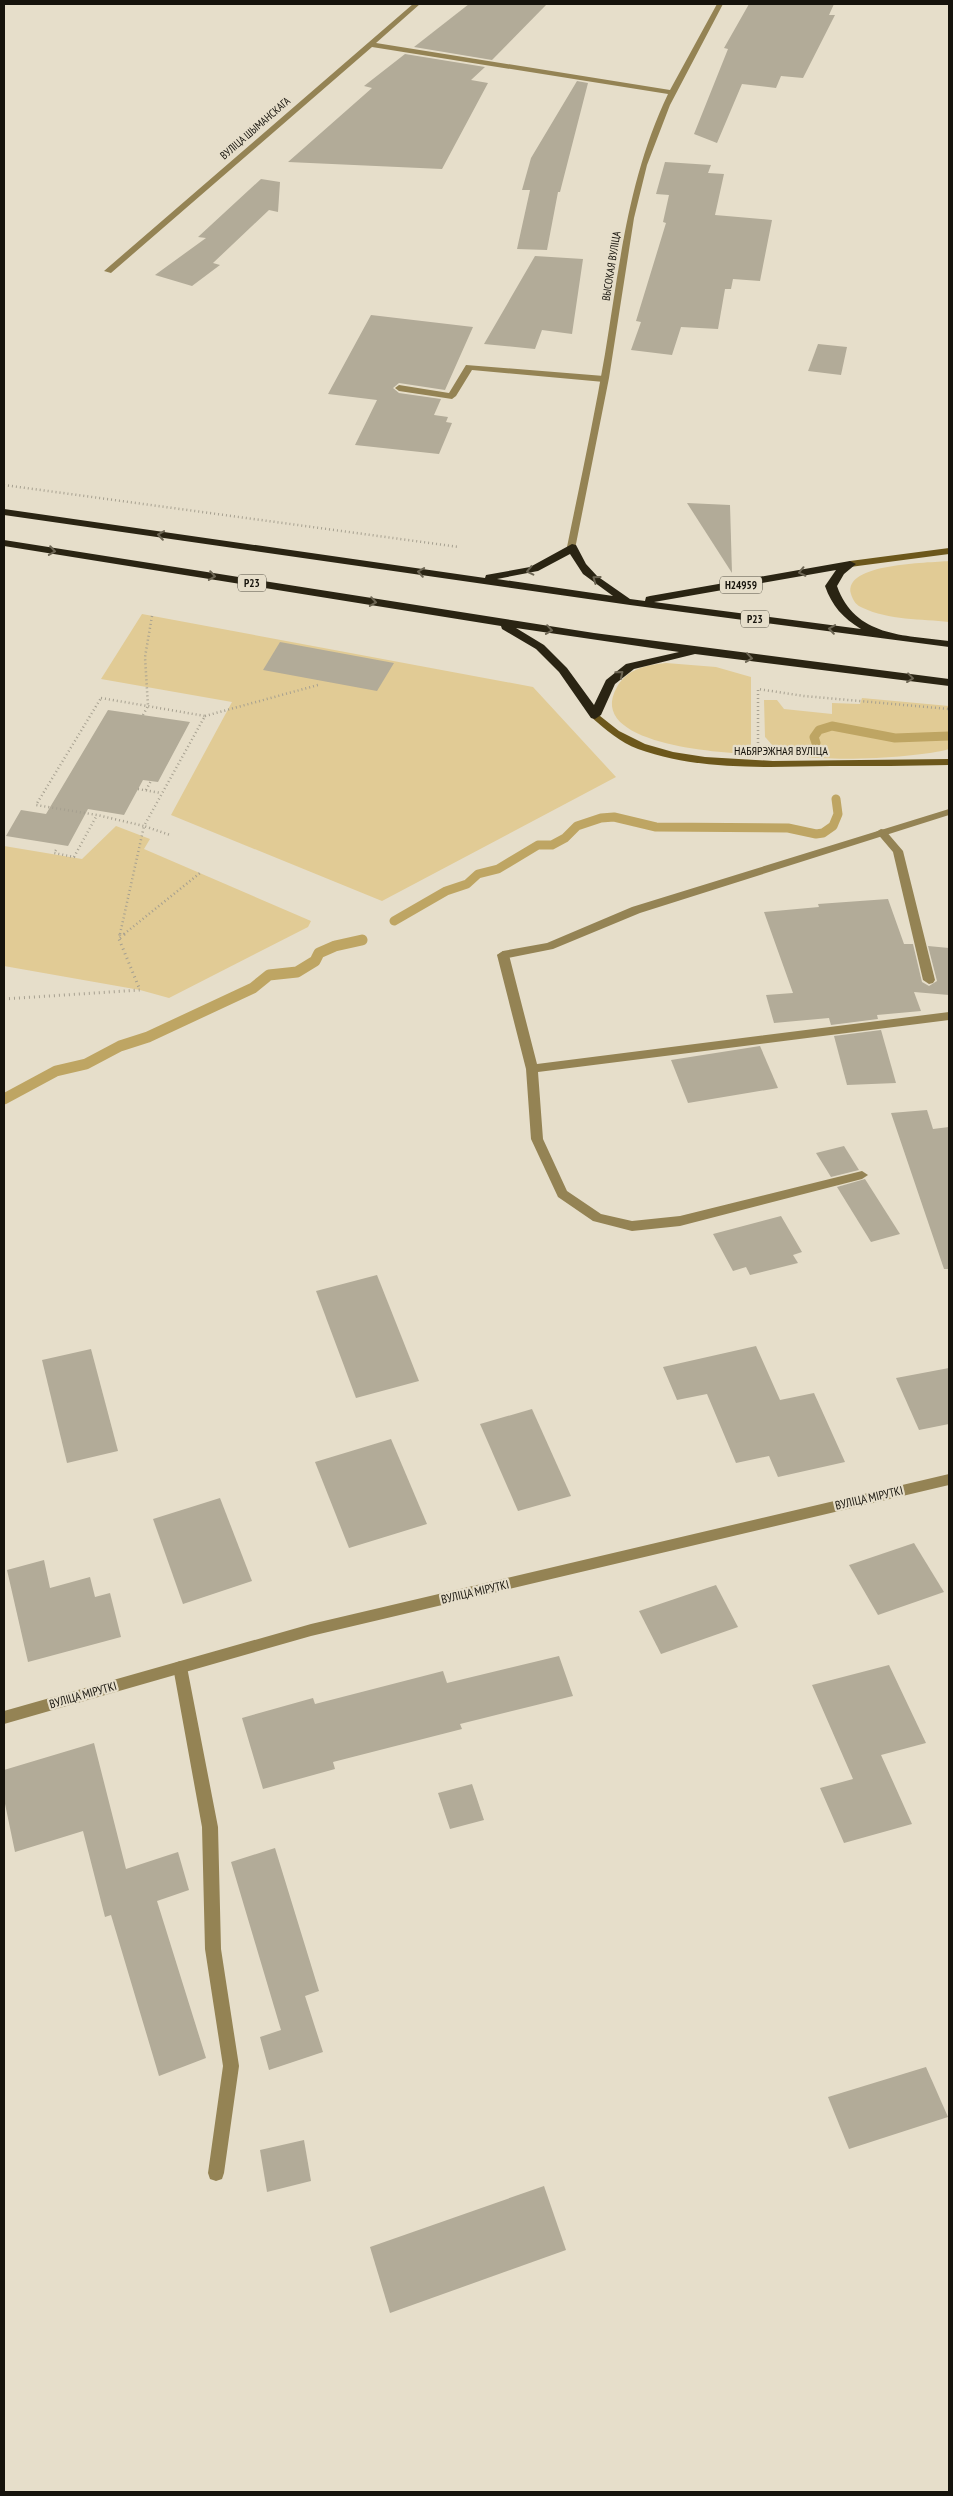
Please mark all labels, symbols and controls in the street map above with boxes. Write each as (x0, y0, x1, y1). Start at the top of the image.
street label: ВУЛІЦА ШЫМАНСКАГА (217, 93, 293, 162)
street label: ВЫСОКАЯ ВУЛІЦА (599, 229, 624, 302)
one-way arrow (157, 530, 165, 541)
one-way arrow (48, 545, 56, 555)
one-way arrow (526, 565, 535, 576)
one-way arrow (798, 566, 806, 577)
one-way arrow (416, 567, 425, 577)
one-way arrow (208, 571, 217, 581)
road number: Р23 (238, 574, 266, 592)
one-way arrow (592, 576, 602, 585)
road number: Н24959 (720, 576, 762, 594)
one-way arrow (368, 597, 377, 607)
road number: Р23 (741, 610, 769, 628)
one-way arrow (546, 624, 554, 635)
one-way arrow (827, 624, 835, 635)
one-way arrow (744, 652, 753, 662)
one-way arrow (614, 672, 623, 680)
one-way arrow (906, 672, 914, 683)
street label: НАБЯРЭЖНАЯ ВУЛІЦА (734, 743, 828, 758)
street label: ВУЛІЦА МІРУТКІ (834, 1482, 904, 1513)
street label: ВУЛІЦА МІРУТКІ (440, 1576, 510, 1607)
street label: ВУЛІЦА МІРУТКІ (48, 1678, 118, 1711)

